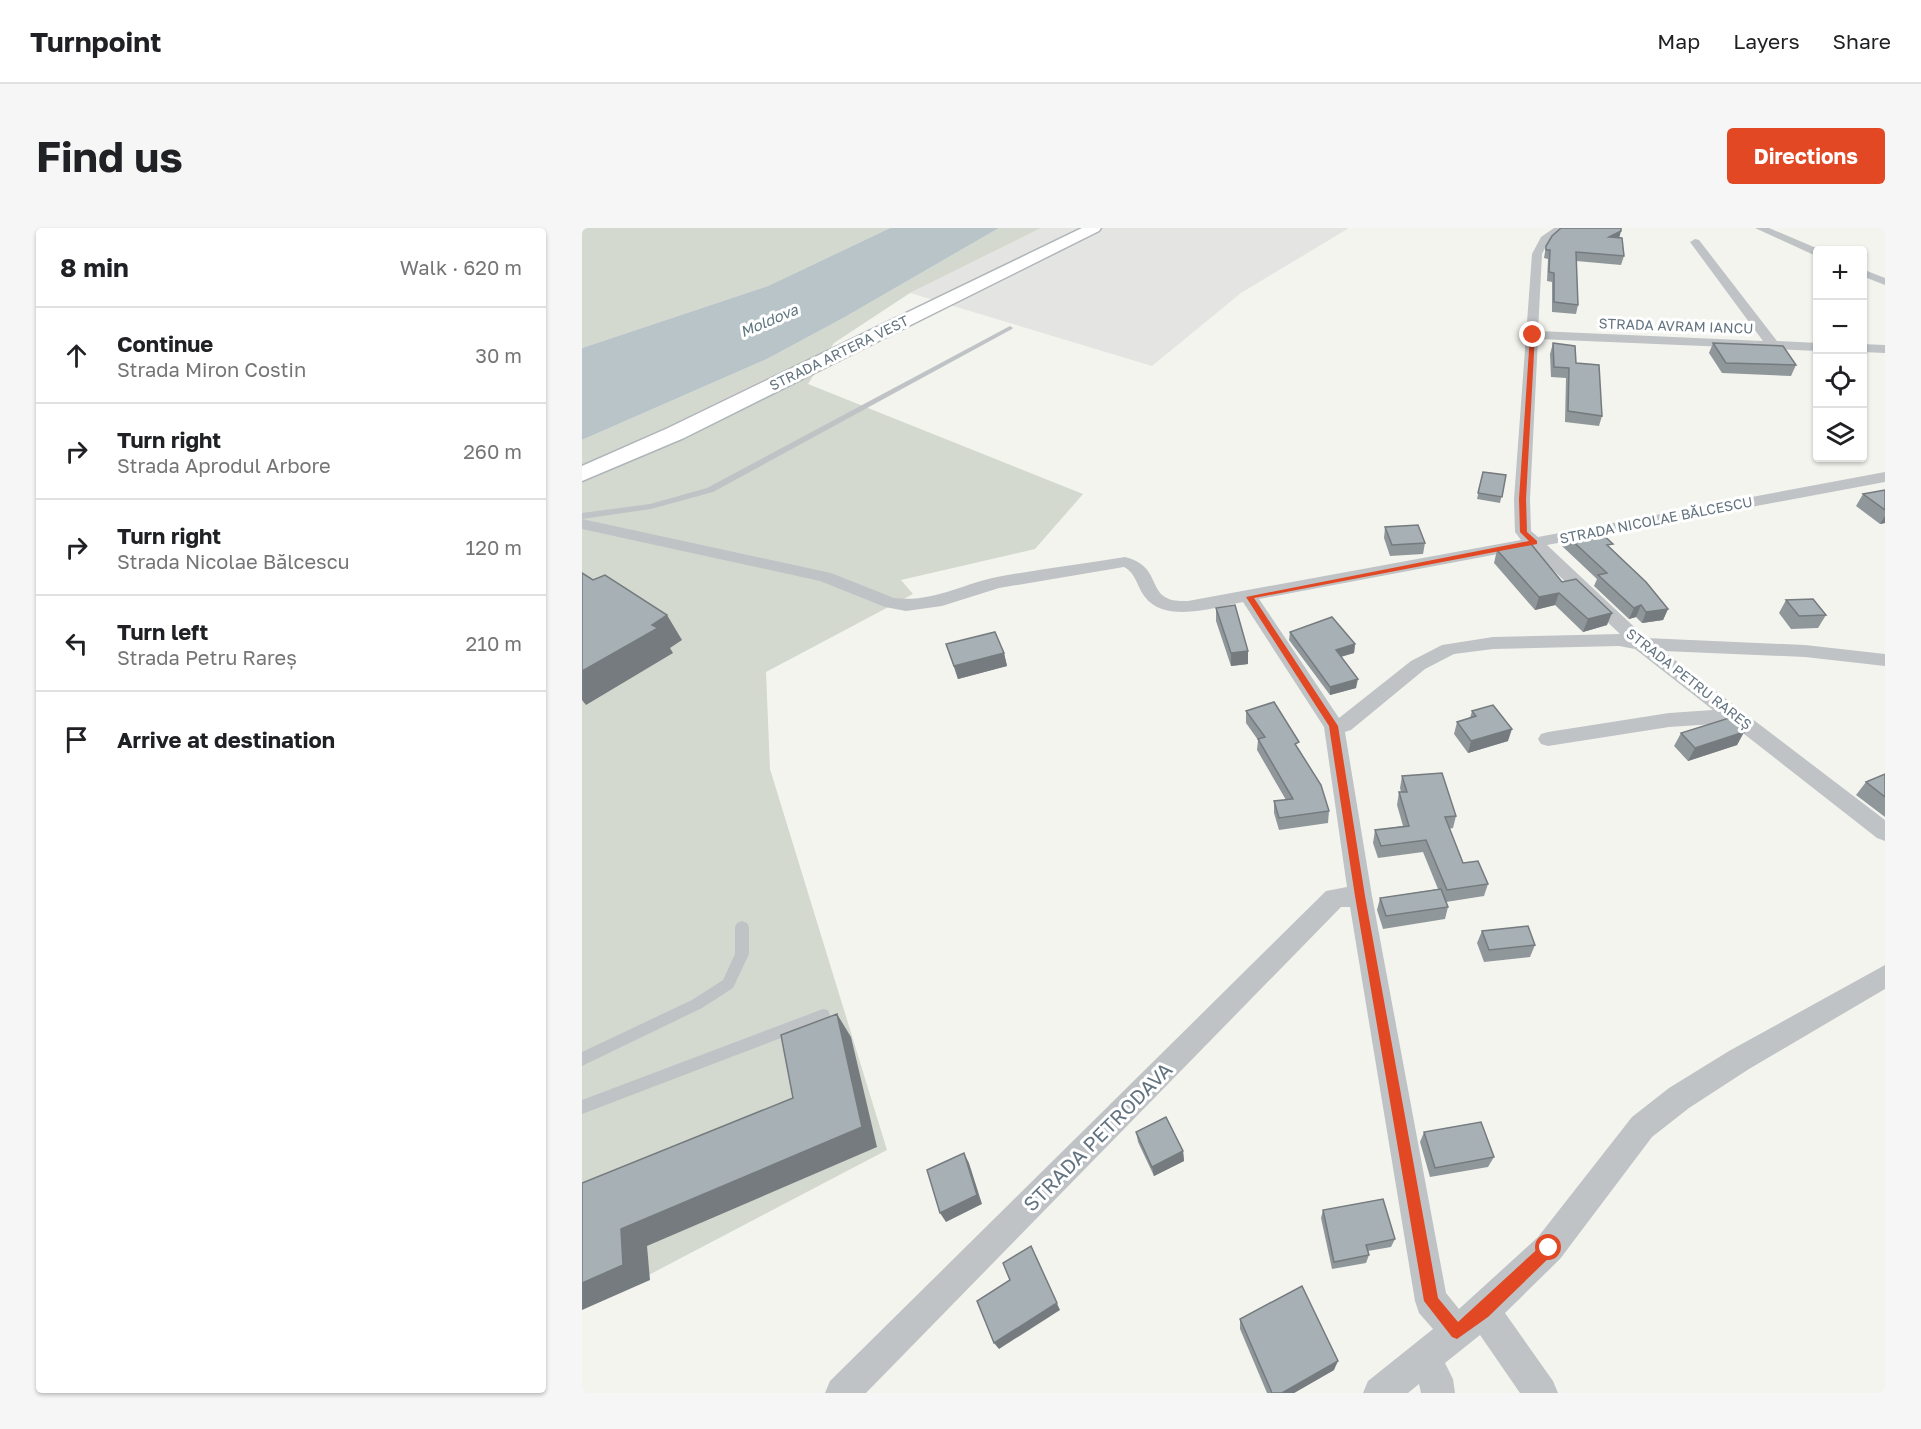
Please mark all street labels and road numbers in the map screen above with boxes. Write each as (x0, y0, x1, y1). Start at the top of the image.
street label: STRADA ARTERA VEST (766, 311, 911, 394)
street label: STRADA AVRAM IANCU (1598, 314, 1754, 337)
street label: STRADA NICOLAE BĂLCESCU (1558, 492, 1754, 547)
street label: STRADA PETRU RAREȘ (1623, 624, 1755, 733)
street label: STRADA PETRODAVA (1018, 1057, 1177, 1216)

